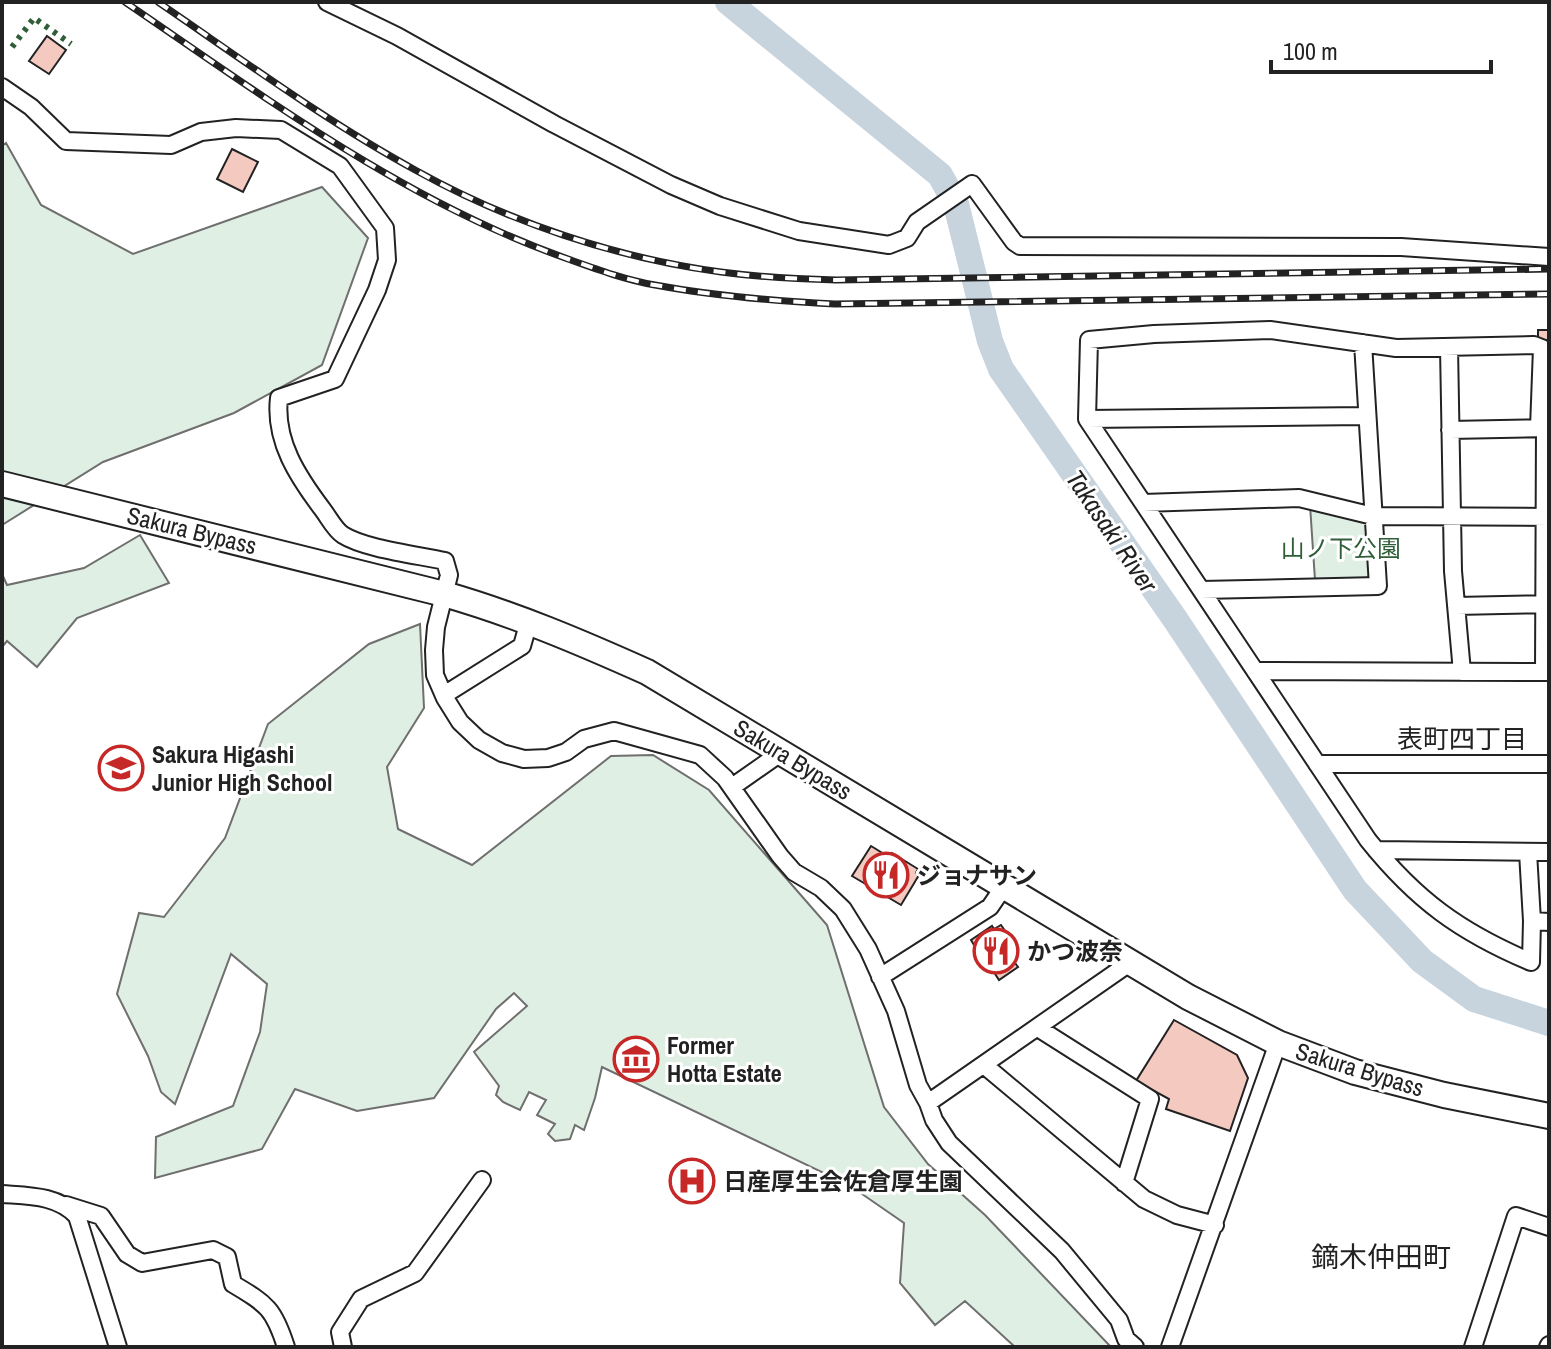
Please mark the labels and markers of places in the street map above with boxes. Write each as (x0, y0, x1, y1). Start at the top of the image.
place label: Sakura Higashi Junior High School (152, 738, 332, 798)
school or university icon: Sakura Higashi Junior High School (97, 744, 145, 792)
restaurant icon: ジョナサン (862, 851, 910, 899)
place label: ジョナサン (917, 859, 1037, 891)
restaurant icon: かつ波奈 (972, 927, 1020, 975)
place label: かつ波奈 (1027, 935, 1123, 967)
place label: Former Hotta Estate (667, 1029, 782, 1089)
museum icon: Former Hotta Estate (612, 1035, 660, 1083)
hospital icon: 日産厚生会佐倉厚生園 (668, 1157, 716, 1205)
place label: 日産厚生会佐倉厚生園 (723, 1165, 963, 1197)

